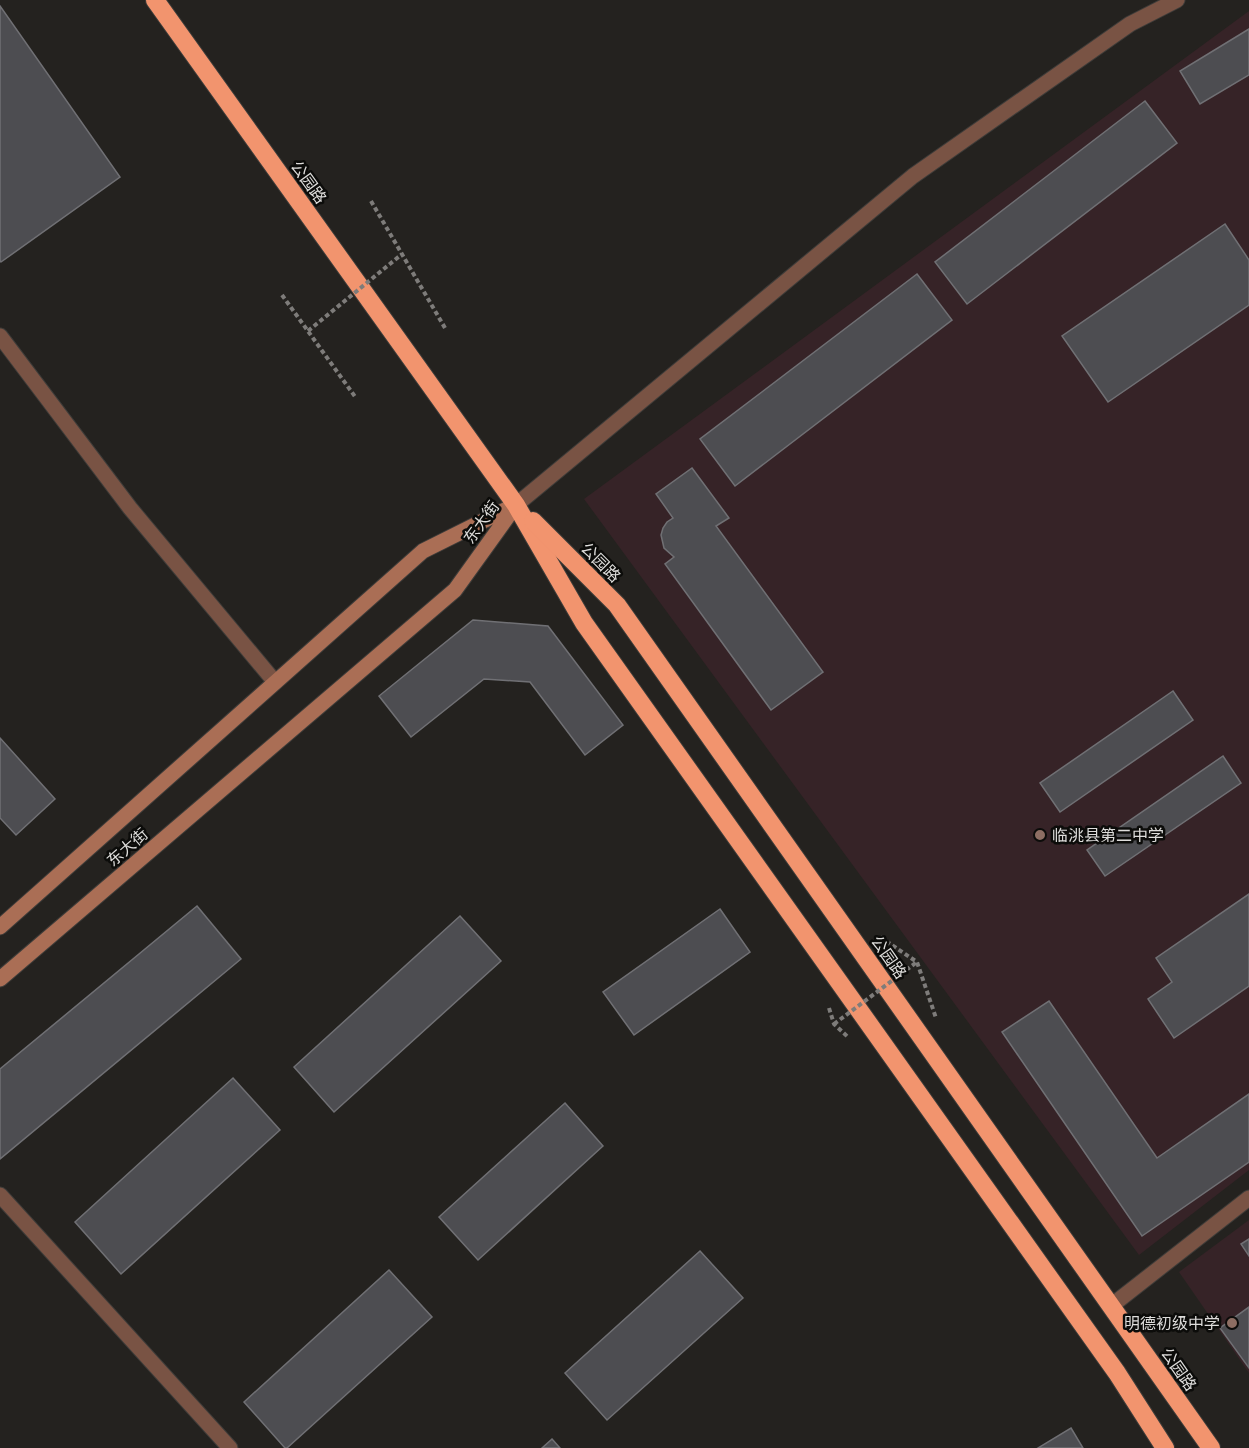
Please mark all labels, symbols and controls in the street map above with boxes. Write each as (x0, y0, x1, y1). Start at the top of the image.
street label: 公园路 (286, 157, 330, 208)
street label: 东大街 (460, 497, 504, 548)
street label: 公园路 (576, 539, 624, 587)
street label: 东大街 (103, 824, 152, 871)
place label: 临洮县第二中学 (1052, 826, 1164, 846)
marker: 临洮县第二中学 (1033, 828, 1047, 842)
street label: 公园路 (866, 932, 910, 983)
place label: 明德初级中学 (1124, 1314, 1220, 1334)
marker: 明德初级中学 (1225, 1316, 1239, 1330)
street label: 公园路 (1156, 1344, 1200, 1395)

